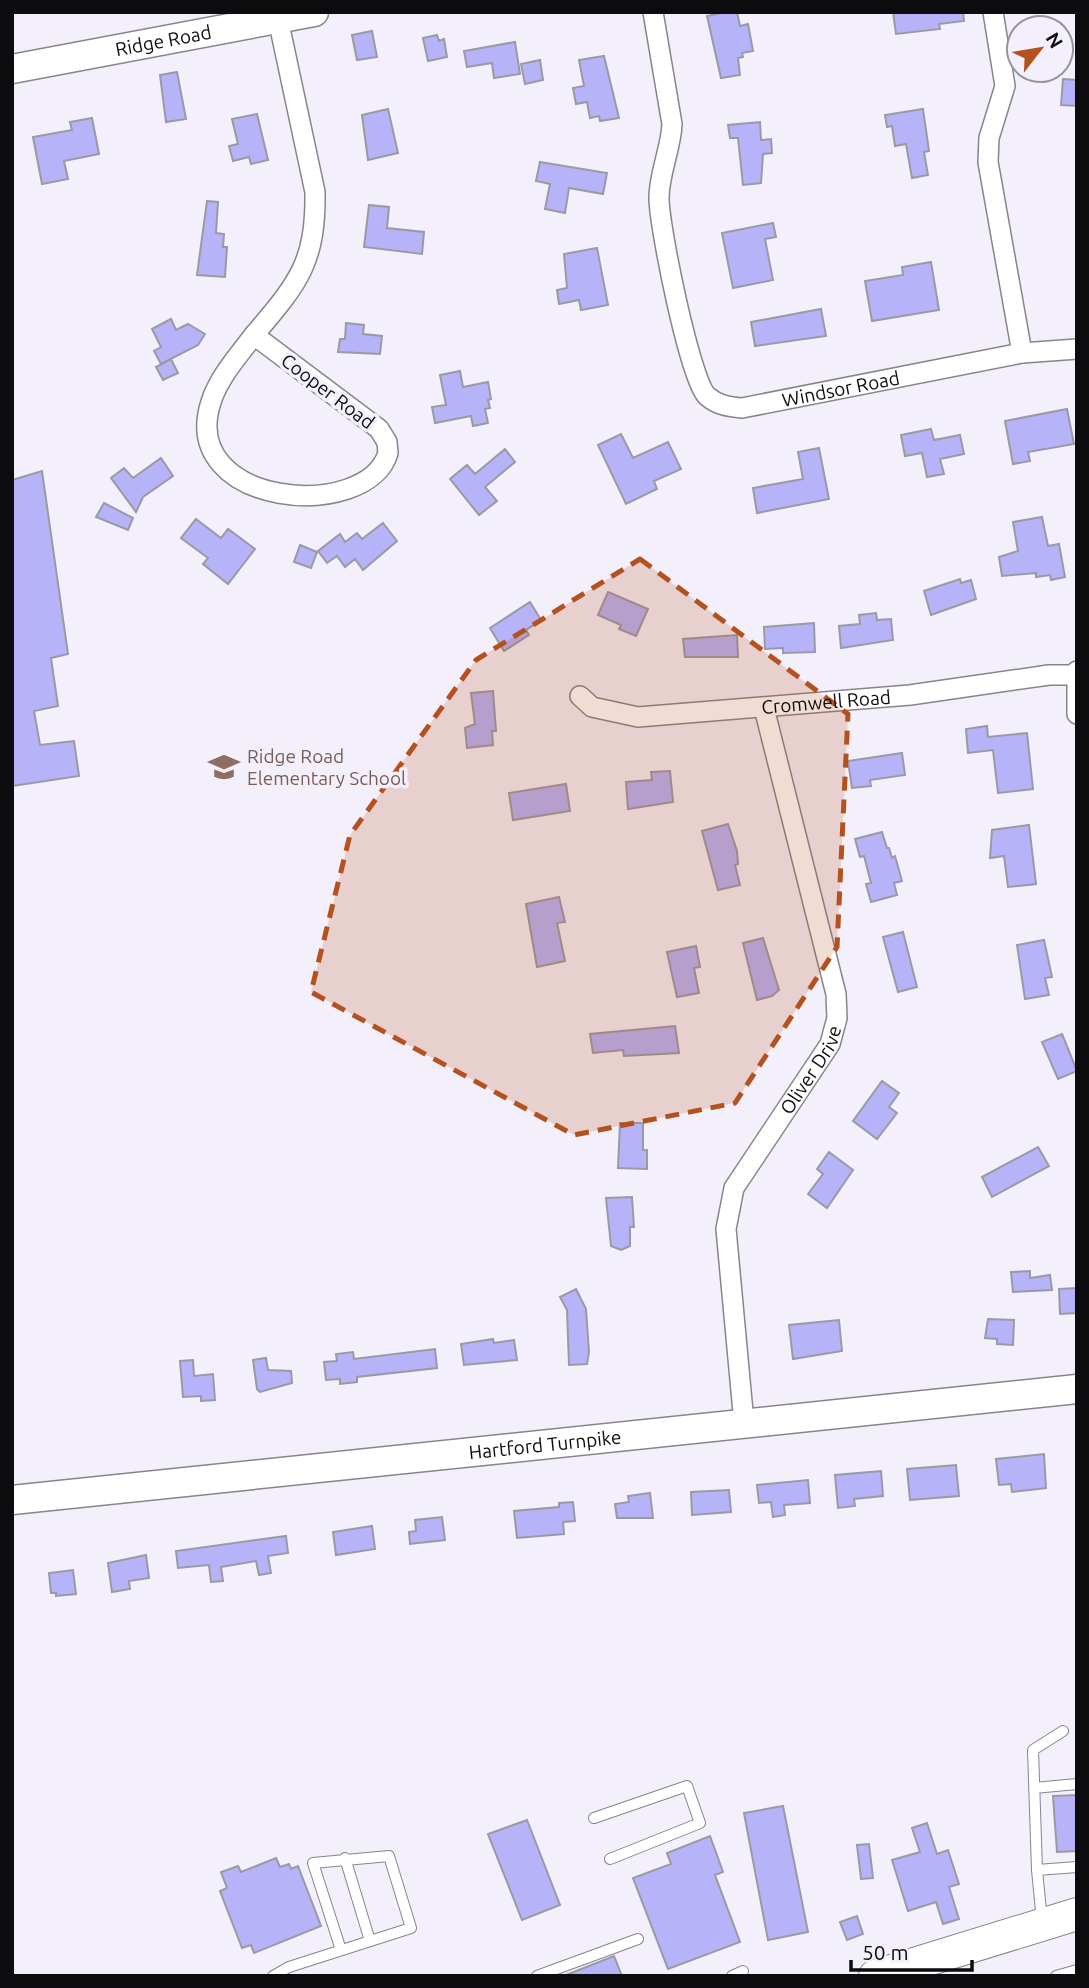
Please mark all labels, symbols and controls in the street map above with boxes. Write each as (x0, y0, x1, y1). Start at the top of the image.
north arrow (1005, 14, 1075, 84)
street label: Ridge Road (114, 21, 213, 60)
text: N (1041, 28, 1068, 52)
street label: Cooper Road (277, 349, 379, 433)
street label: Windsor Road (780, 366, 901, 411)
street label: Cromwell Road (760, 686, 892, 718)
place label: Ridge Road Elementary School (247, 745, 406, 789)
school or university icon: Ridge Road Elementary School (207, 750, 241, 784)
street label: Oliver Drive (775, 1023, 845, 1118)
street label: Hartford Turnpike (468, 1426, 622, 1463)
scale bar (851, 1928, 972, 1972)
text: 50 m (862, 1940, 909, 1964)

